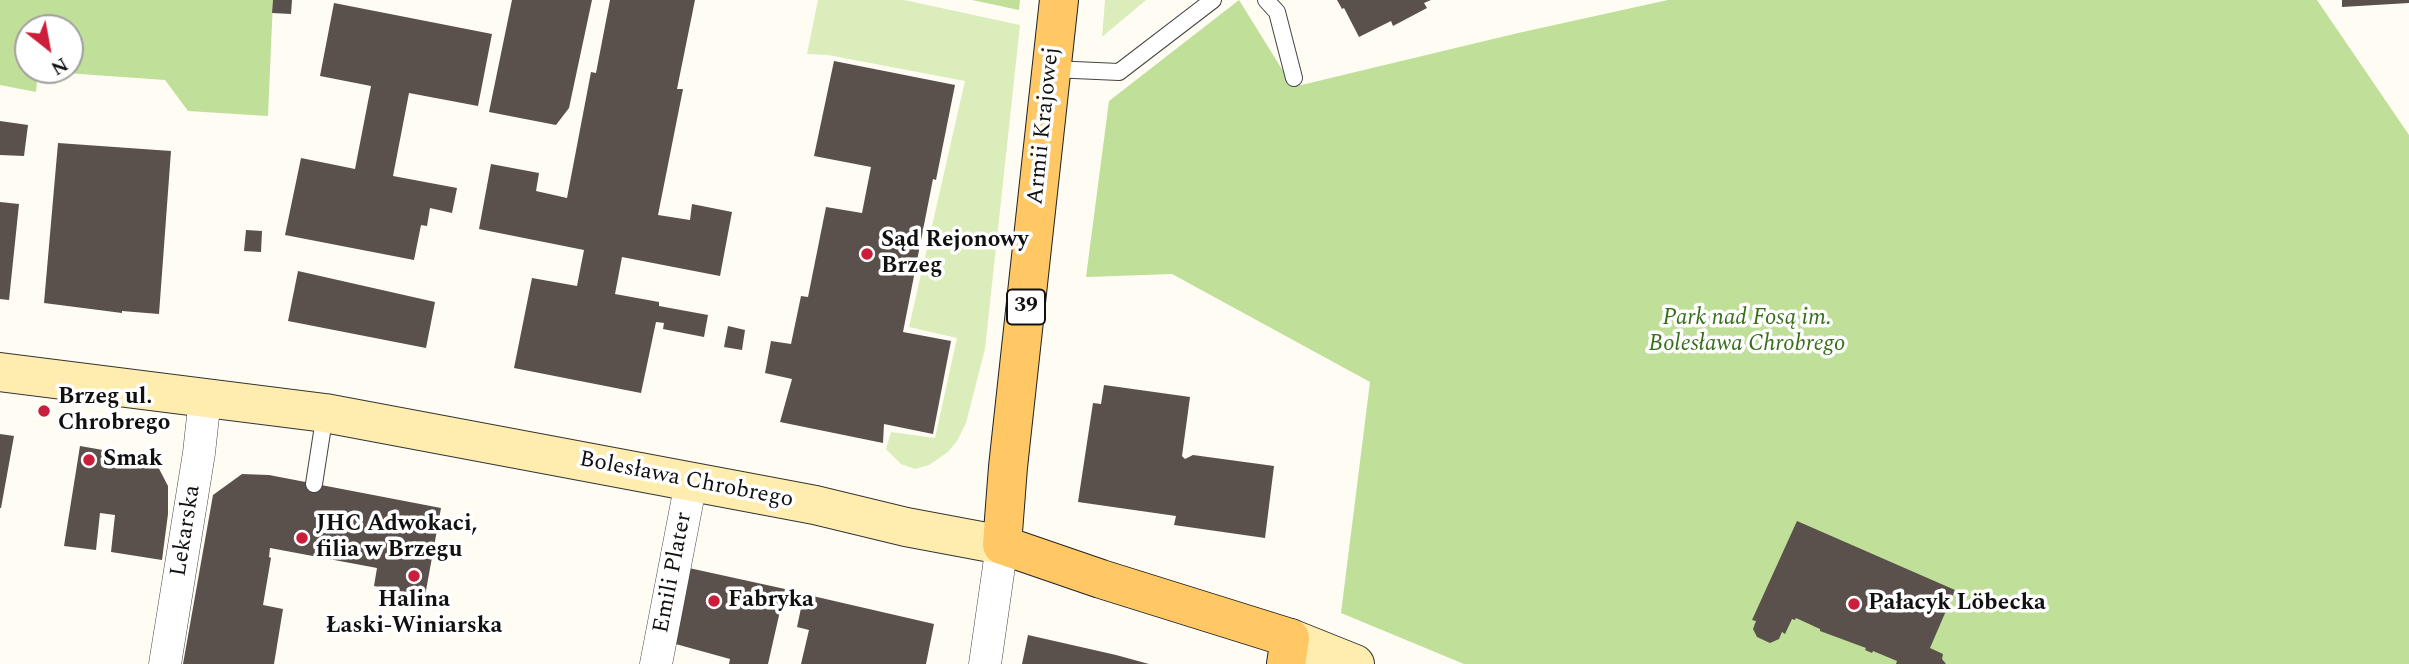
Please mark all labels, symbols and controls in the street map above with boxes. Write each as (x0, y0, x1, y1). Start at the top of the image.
north arrow (14, 14, 84, 84)
street label: Armii Krajowej (1023, 46, 1067, 206)
text: N (45, 49, 73, 82)
place label: Sąd Rejonowy Brzeg (881, 227, 1028, 281)
marker: Sąd Rejonowy Brzeg (859, 246, 875, 262)
road number: 39 (1007, 290, 1045, 324)
park label: Park nad Fosą im. Bolesława Chrobrego (1649, 305, 1845, 359)
place label: Brzeg ul. Chrobrego (58, 384, 170, 438)
marker: Brzeg ul. Chrobrego (36, 403, 52, 419)
place label: Smak (103, 446, 163, 474)
street label: Bolesława Chrobrego (577, 447, 795, 515)
marker: Smak (81, 452, 97, 468)
street label: Lekarska (166, 483, 208, 579)
street label: Emili Plater (649, 510, 699, 636)
place label: JHC Adwokaci, filia w Brzegu (316, 511, 478, 565)
marker: JHC Adwokaci, filia w Brzegu (294, 530, 310, 546)
marker: Halina Łaski-Winiarska (406, 568, 422, 584)
place label: Halina Łaski-Winiarska (326, 587, 502, 641)
place label: Fabryka (728, 587, 814, 615)
place label: Pałacyk Löbecka (1868, 590, 2046, 618)
marker: Fabryka (706, 593, 722, 609)
marker: Pałacyk Löbecka (1846, 596, 1862, 612)

